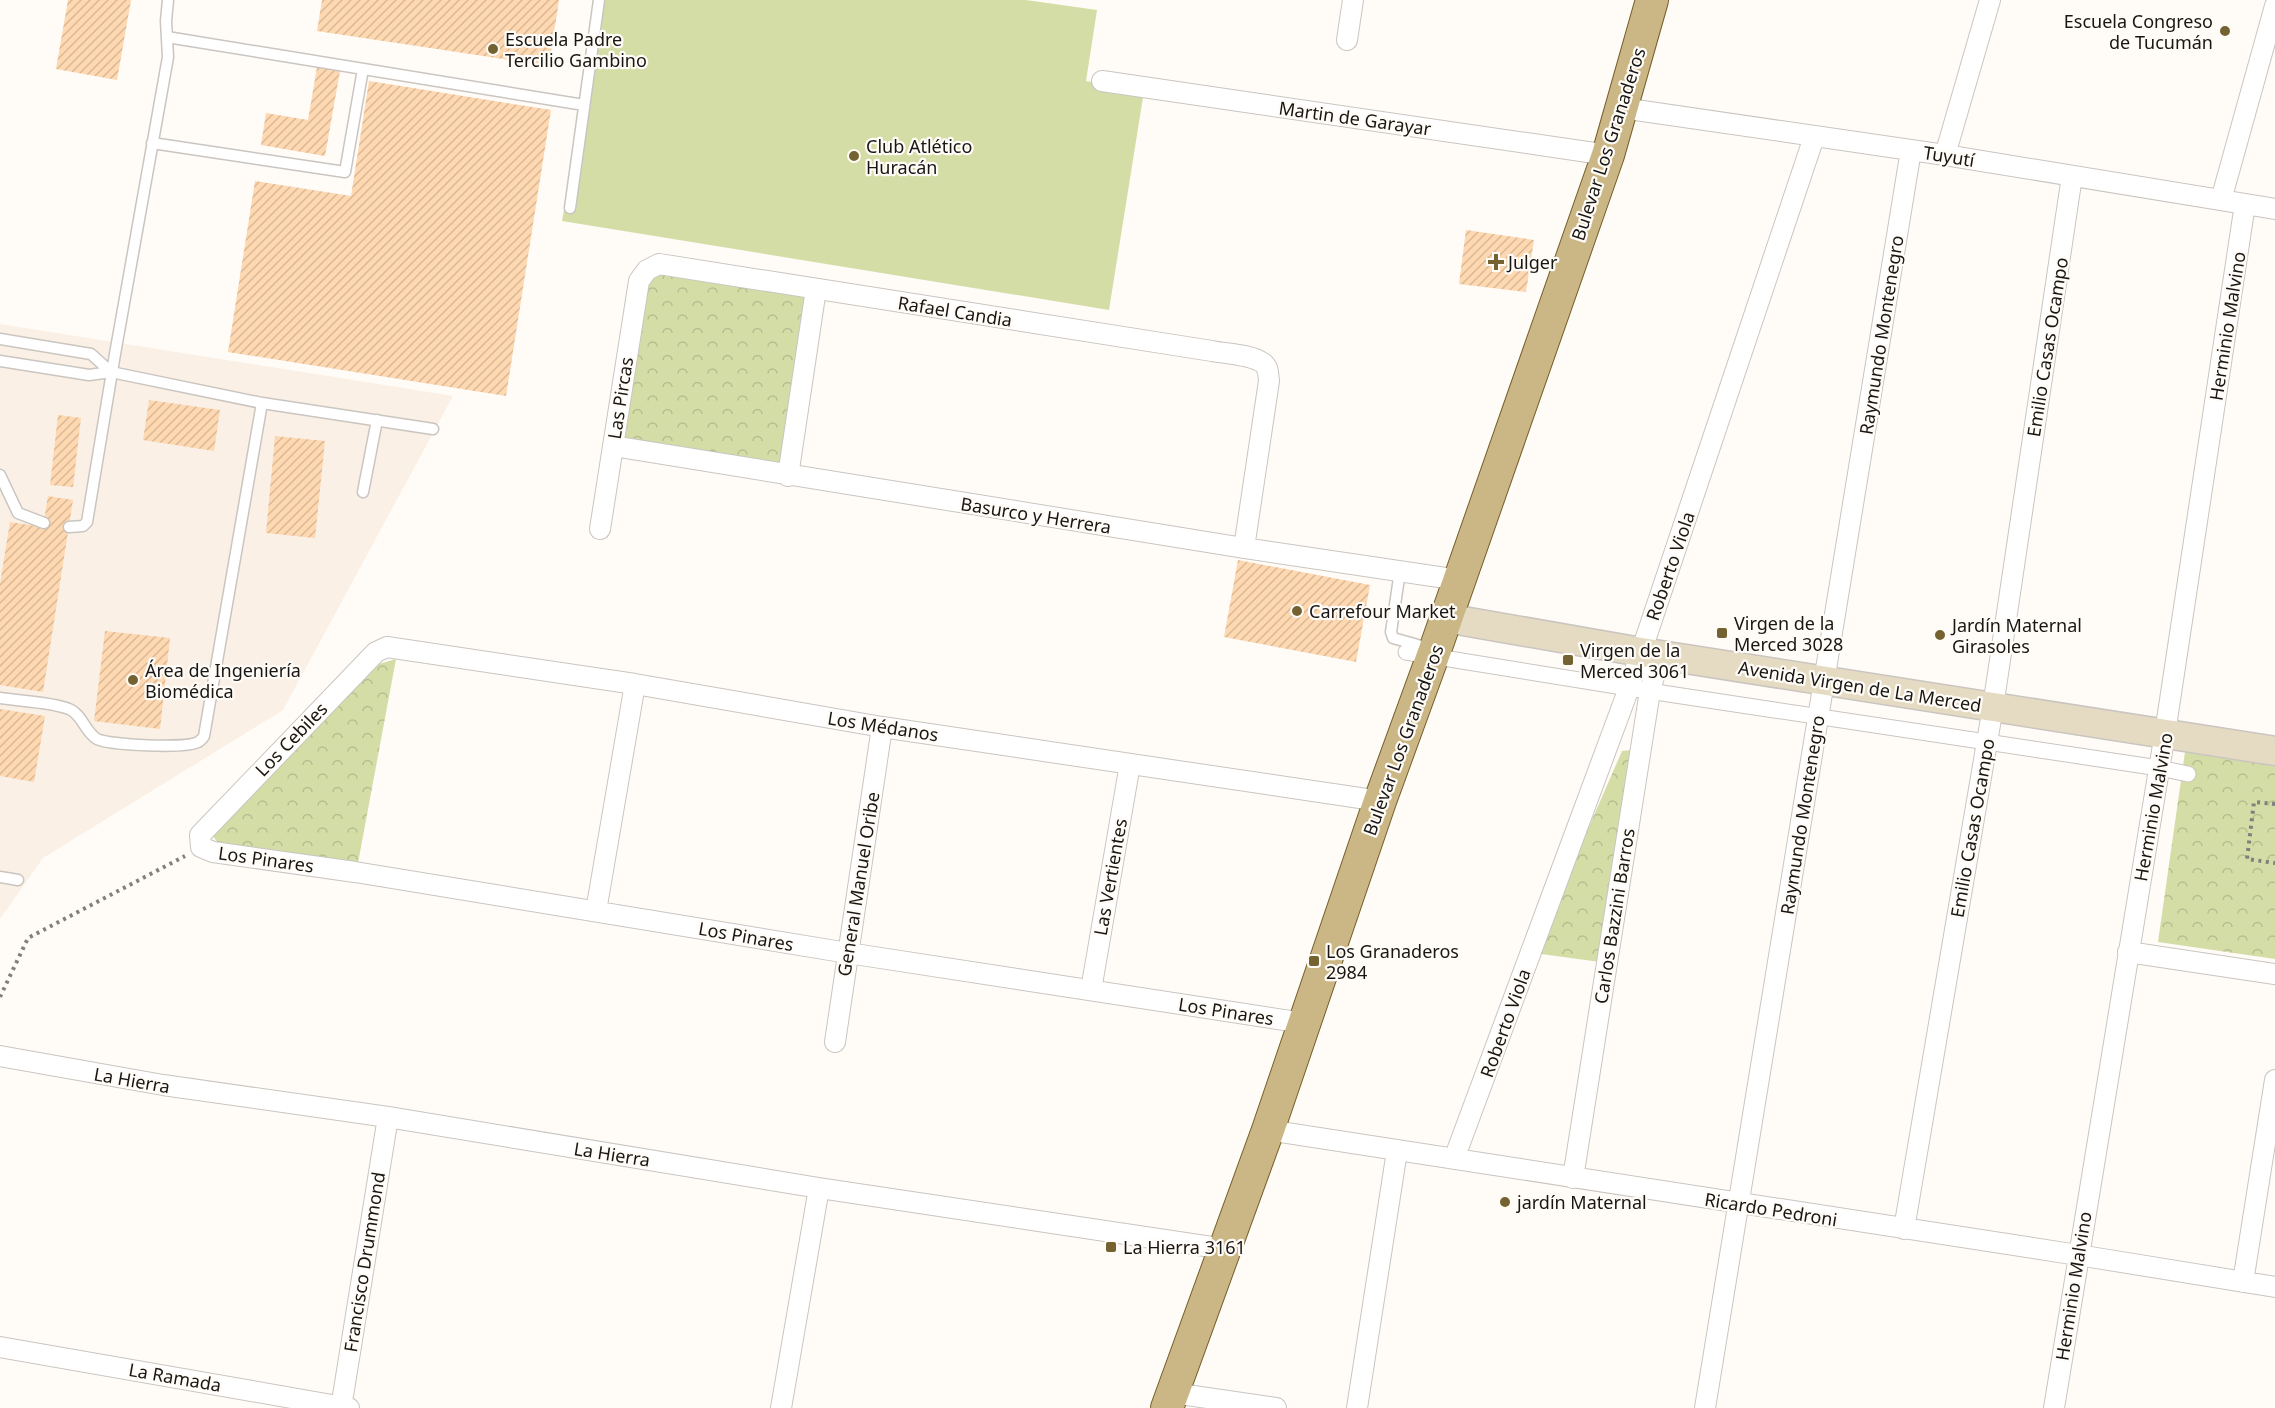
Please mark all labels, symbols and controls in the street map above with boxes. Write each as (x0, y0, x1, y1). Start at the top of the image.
place label: Escuela Congreso de Tucumán (2064, 9, 2213, 54)
marker: Escuela Congreso de Tucumán (2218, 24, 2232, 38)
place label: Escuela Padre Tercilio Gambino (505, 27, 647, 72)
marker: Escuela Padre Tercilio Gambino (486, 42, 500, 56)
street label: Bulevar Los Granaderos (1565, 44, 1651, 244)
street label: Martin de Garayar (1277, 95, 1433, 141)
place label: Club Atlético Huracán (866, 134, 972, 179)
street label: Tuyutí (1922, 140, 1977, 172)
marker: Club Atlético Huracán (847, 149, 861, 163)
street label: Raymundo Montenegro (1853, 234, 1909, 436)
place label: Julger (1506, 250, 1558, 274)
street label: Herminio Malvino (2203, 250, 2251, 402)
marker: Julger (1489, 255, 1503, 269)
street label: Emilio Casas Ocampo (2021, 256, 2073, 438)
street label: Rafael Candia (896, 290, 1014, 332)
street label: Las Pircas (602, 355, 638, 441)
street label: Basurco y Herrera (959, 491, 1113, 539)
street label: Roberto Viola (1640, 508, 1700, 624)
place label: Carrefour Market (1309, 599, 1456, 623)
marker: Carrefour Market (1290, 604, 1304, 618)
place label: Virgen de la Merced 3028 (1734, 611, 1843, 656)
place label: Jardín Maternal Girasoles (1950, 613, 2082, 658)
marker: Virgen de la Merced 3028 (1715, 626, 1729, 640)
marker: Jardín Maternal Girasoles (1933, 628, 1947, 642)
place label: Virgen de la Merced 3061 (1580, 638, 1689, 683)
street label: Bulevar Los Granaderos (1357, 641, 1449, 839)
marker: Virgen de la Merced 3061 (1561, 653, 1575, 667)
street label: Avenida Virgen de La Merced (1737, 655, 1983, 717)
place label: Área de Ingeniería Biomédica (145, 658, 301, 703)
marker: Área de Ingeniería Biomédica (126, 673, 140, 687)
street label: Los Cebiles (250, 697, 332, 781)
street label: Los Médanos (826, 705, 940, 747)
street label: Raymundo Montenegro (1774, 714, 1830, 916)
street label: Herminio Malvino (2128, 731, 2178, 883)
street label: Emilio Casas Ocampo (1944, 737, 2000, 919)
street label: General Manuel Oribe (832, 790, 884, 978)
street label: Las Vertientes (1088, 817, 1132, 937)
street label: Carlos Bazzini Barros (1588, 827, 1640, 1005)
street label: Los Pinares (217, 840, 315, 878)
street label: Los Pinares (697, 916, 795, 956)
place label: Los Granaderos 2984 (1326, 939, 1459, 984)
marker: Los Granaderos 2984 (1307, 954, 1321, 968)
street label: Roberto Viola (1474, 965, 1536, 1081)
street label: Los Pinares (1177, 992, 1275, 1030)
street label: La Hierra (92, 1062, 172, 1098)
street label: La Hierra (572, 1136, 652, 1172)
street label: Francisco Drummond (338, 1170, 390, 1354)
street label: Ricardo Pedroni (1703, 1187, 1839, 1231)
place label: jardín Maternal (1516, 1190, 1647, 1214)
marker: jardín Maternal (1498, 1195, 1512, 1209)
street label: Herminio Malvino (2049, 1210, 2097, 1362)
place label: La Hierra 3161 (1123, 1235, 1246, 1259)
marker: La Hierra 3161 (1104, 1240, 1118, 1254)
street label: La Ramada (127, 1357, 223, 1397)

